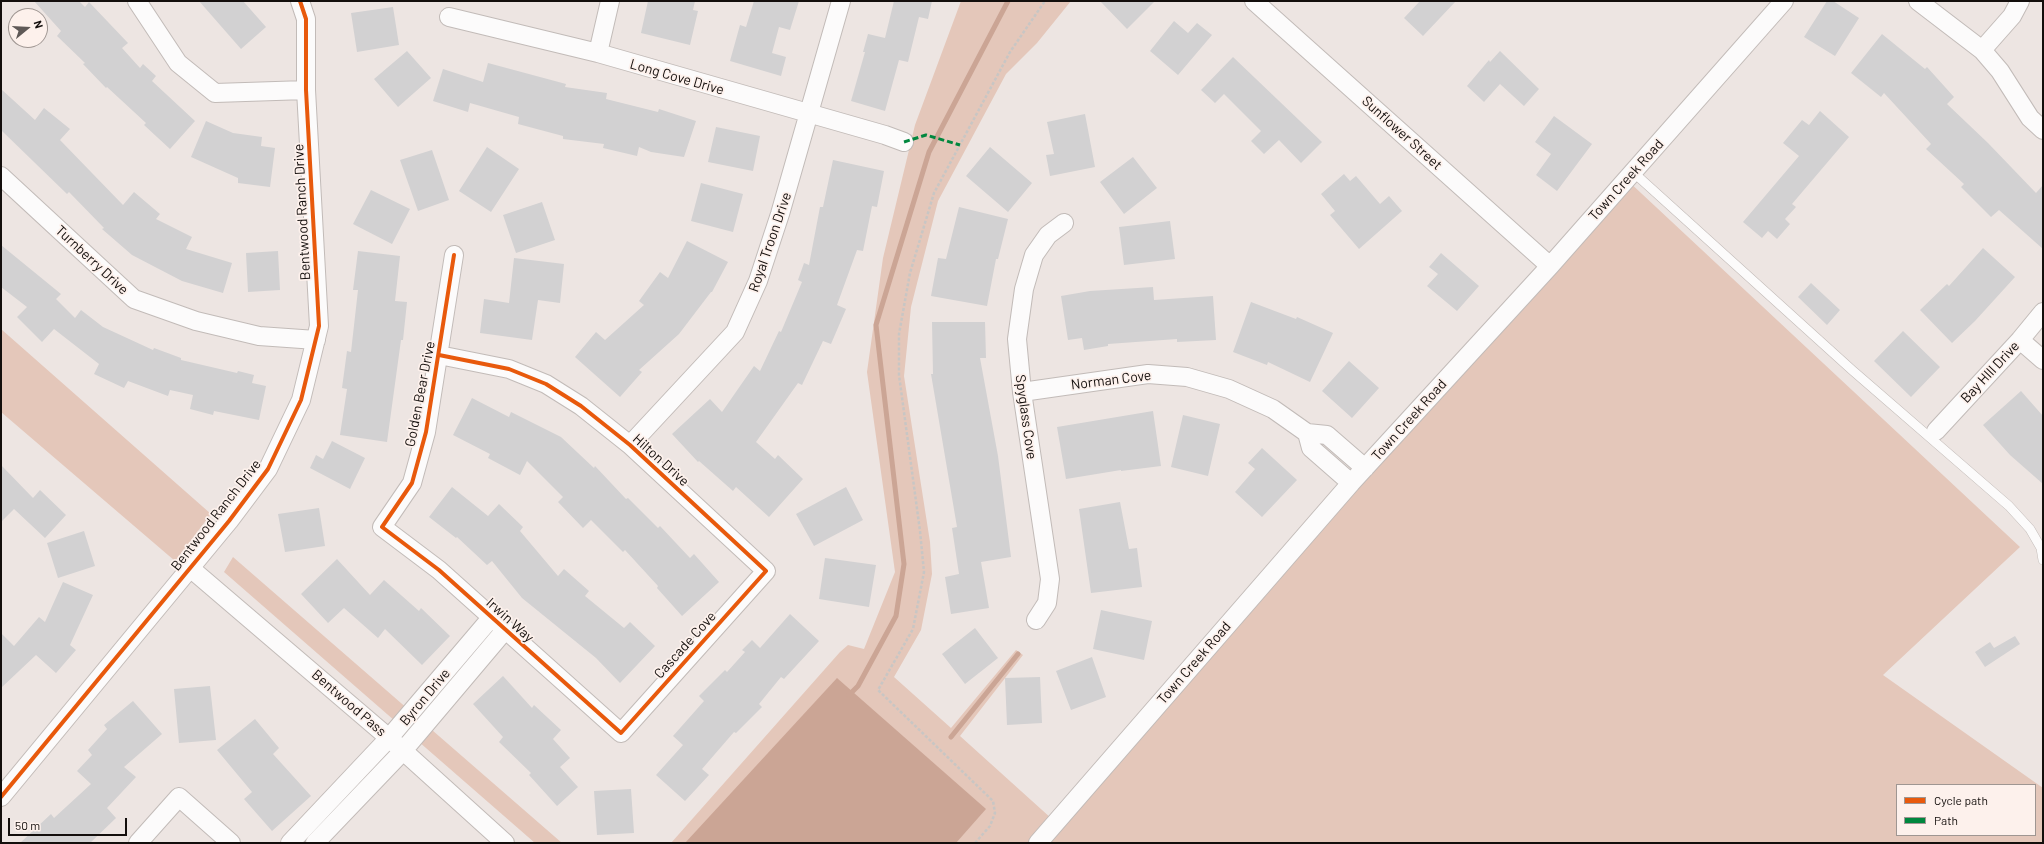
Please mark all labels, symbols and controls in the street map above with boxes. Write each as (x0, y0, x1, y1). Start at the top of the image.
north arrow (8, 8, 48, 48)
text: N (32, 19, 46, 30)
street label: Long Cove Drive (628, 56, 726, 98)
street label: Sunflower Street (1358, 93, 1446, 173)
street label: Town Creek Road (1585, 136, 1667, 224)
street label: Bentwood Ranch Drive (290, 143, 314, 281)
street label: Royal Troon Drive (745, 190, 795, 294)
street label: Turnberry Drive (52, 222, 132, 298)
street label: Bay HIll Drive (1957, 338, 2023, 406)
street label: Golden Bear Drive (402, 340, 438, 448)
street label: Norman Cove (1070, 367, 1152, 393)
street label: Spyglass Cove (1012, 373, 1040, 461)
street label: Town Creek Road (1368, 376, 1450, 464)
street label: Hilton Drive (629, 430, 693, 490)
street label: Bentwood Ranch Drive (167, 456, 265, 574)
street label: Irwin Way (483, 594, 537, 646)
street label: Cascade Cove (651, 608, 719, 682)
street label: Town Creek Road (1154, 618, 1234, 708)
street label: Byron Drive (396, 665, 454, 729)
street label: Bentwood Pass (308, 666, 390, 740)
legend (1896, 784, 2036, 836)
text: Cycle path (1934, 793, 1988, 807)
scale bar (10, 810, 129, 836)
text: Path (1934, 813, 1958, 827)
text: 50 m (15, 818, 40, 832)

